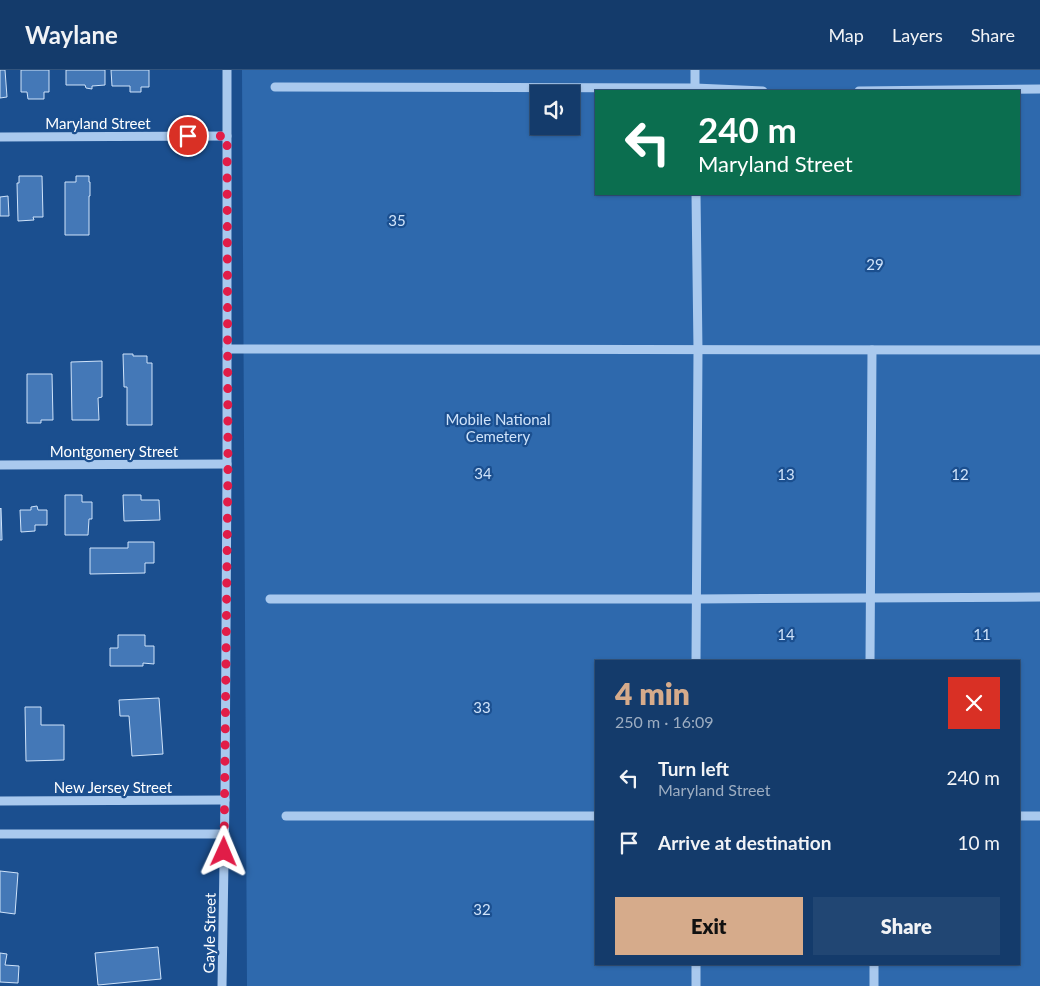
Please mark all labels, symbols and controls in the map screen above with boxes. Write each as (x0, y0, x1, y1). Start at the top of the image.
text: Waylane (25, 20, 118, 49)
text: Map (828, 24, 864, 46)
text: Layers (892, 24, 943, 46)
text: Share (971, 24, 1015, 46)
map controls (530, 85, 580, 135)
button: sound (530, 85, 580, 135)
text: 240 m (698, 108, 797, 150)
icon: left (615, 110, 680, 175)
street label: Maryland Street (45, 114, 151, 132)
pin (167, 115, 209, 157)
icon: arrive (174, 122, 202, 150)
text: Maryland Street (698, 150, 853, 177)
park label: 35 (388, 211, 406, 229)
park label: 29 (866, 255, 884, 273)
park label: Mobile National Cemetery (445, 410, 551, 445)
street label: Montgomery Street (50, 442, 179, 460)
park label: 34 (474, 464, 492, 482)
park label: 13 (777, 465, 795, 483)
park label: 12 (951, 465, 969, 483)
park label: 14 (777, 625, 795, 643)
park label: 11 (973, 625, 991, 643)
text: 4 min (615, 675, 690, 711)
button: close (948, 677, 1000, 729)
park label: 33 (473, 698, 491, 716)
text: 250 m · 16:09 (615, 712, 714, 731)
text: Turn left (658, 757, 729, 780)
icon: left (615, 764, 643, 792)
text: 240 m (946, 766, 1000, 789)
street label: New Jersey Street (54, 778, 173, 796)
text: Maryland Street (658, 780, 770, 799)
position arrow (197, 825, 249, 877)
icon: arrive (615, 829, 643, 857)
text: Arrive at destination (658, 831, 831, 854)
text: 10 m (957, 831, 1000, 854)
street label: Gayle Street (199, 892, 219, 974)
button: Exit (615, 897, 803, 955)
button: Share (813, 897, 1000, 955)
park label: 32 (473, 900, 491, 918)

